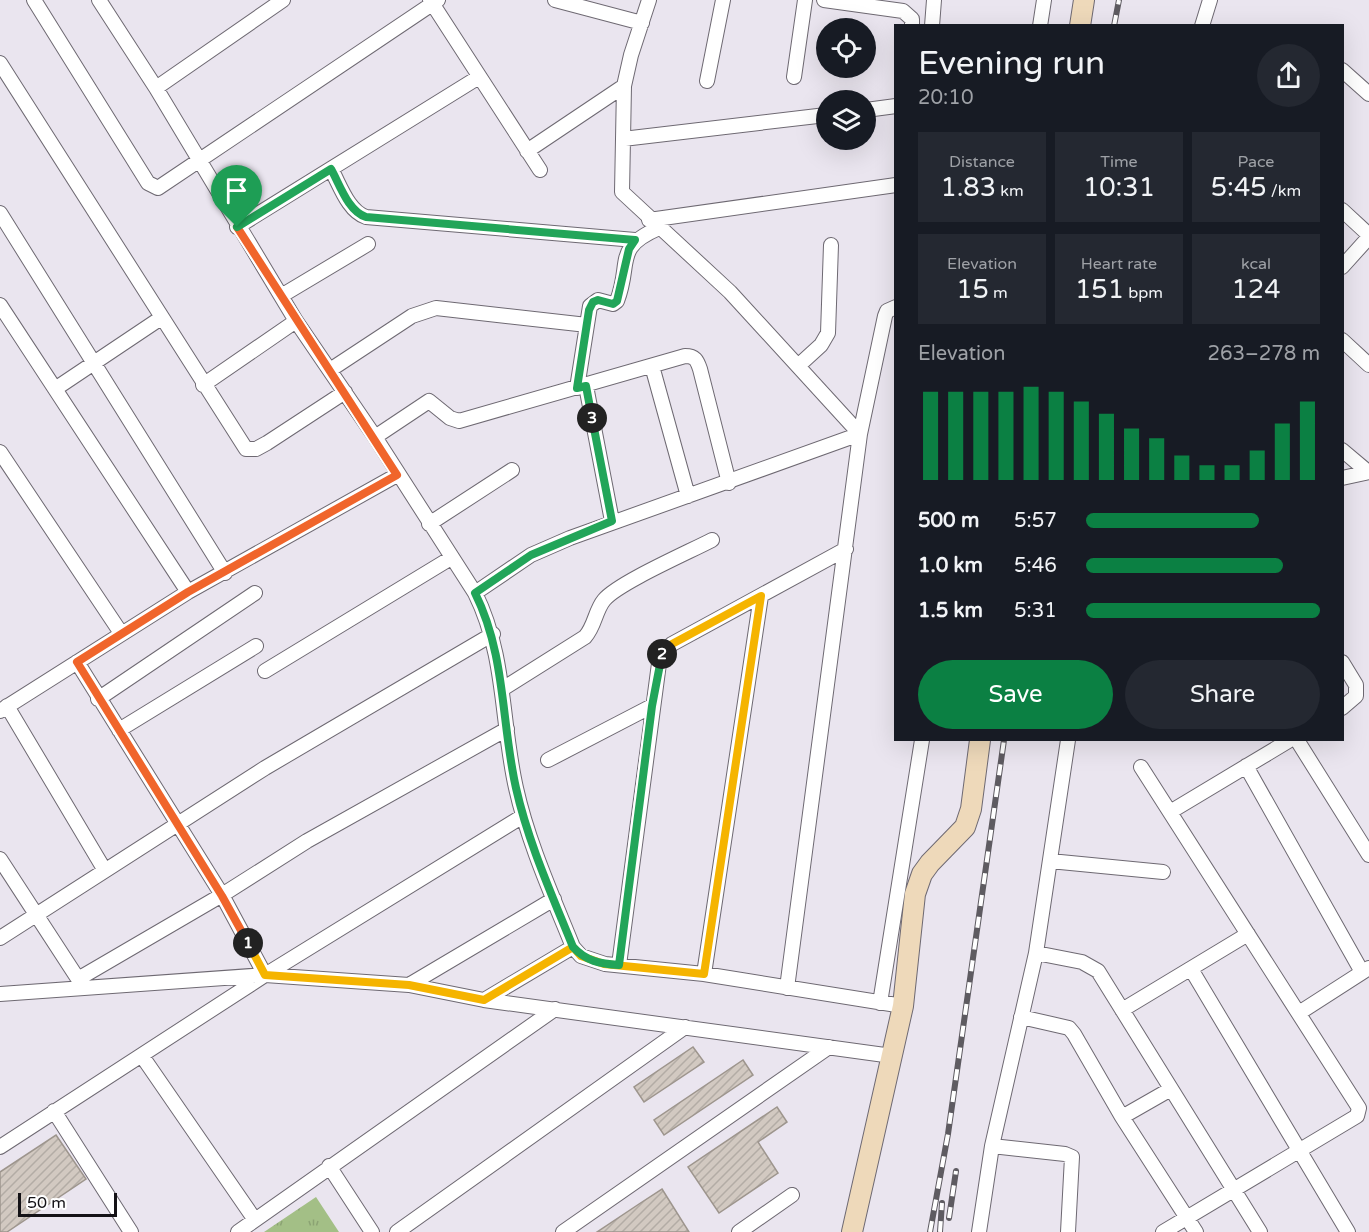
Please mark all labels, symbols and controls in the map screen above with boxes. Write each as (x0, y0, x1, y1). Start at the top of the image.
map controls (816, 18, 876, 150)
button: locate (816, 18, 876, 78)
text: Evening run (918, 44, 1105, 83)
button: share (1257, 44, 1320, 107)
text: 20:10 (918, 86, 973, 110)
button: layers (816, 90, 876, 150)
text: Distance (949, 152, 1015, 172)
text: Time (1100, 152, 1138, 172)
text: Pace (1238, 152, 1274, 172)
pin (211, 165, 262, 227)
text: 1.83 (940, 172, 996, 203)
text: 10:31 (1083, 172, 1155, 203)
text: 5:45 (1211, 172, 1267, 203)
icon: arrive (220, 174, 253, 207)
text: km (996, 181, 1024, 201)
text: /km (1267, 181, 1301, 201)
text: Elevation (947, 254, 1017, 274)
text: Heart rate (1081, 254, 1157, 274)
text: kcal (1241, 254, 1271, 274)
text: 15 (956, 274, 989, 305)
text: 151 (1075, 274, 1124, 305)
text: 124 (1232, 274, 1280, 305)
text: m (989, 283, 1008, 303)
text: bpm (1124, 283, 1163, 303)
text: Elevation (918, 342, 1005, 366)
text: 263–278 m (1207, 342, 1320, 366)
pin: 3 (577, 403, 607, 433)
text: 3 (587, 408, 597, 428)
text: 500 m (918, 509, 979, 533)
text: 5:57 (1014, 509, 1057, 533)
text: 1.0 km (918, 554, 983, 578)
text: 5:46 (1014, 554, 1057, 578)
text: 1.5 km (918, 599, 983, 623)
text: 5:31 (1014, 599, 1057, 623)
pin: 2 (647, 639, 677, 669)
text: 2 (657, 644, 667, 664)
button: Save (918, 660, 1113, 729)
button: Share (1125, 660, 1320, 729)
pin: 1 (233, 928, 263, 958)
text: 1 (243, 933, 253, 953)
scale bar (18, 1190, 117, 1218)
text: 50 m (27, 1193, 66, 1213)

